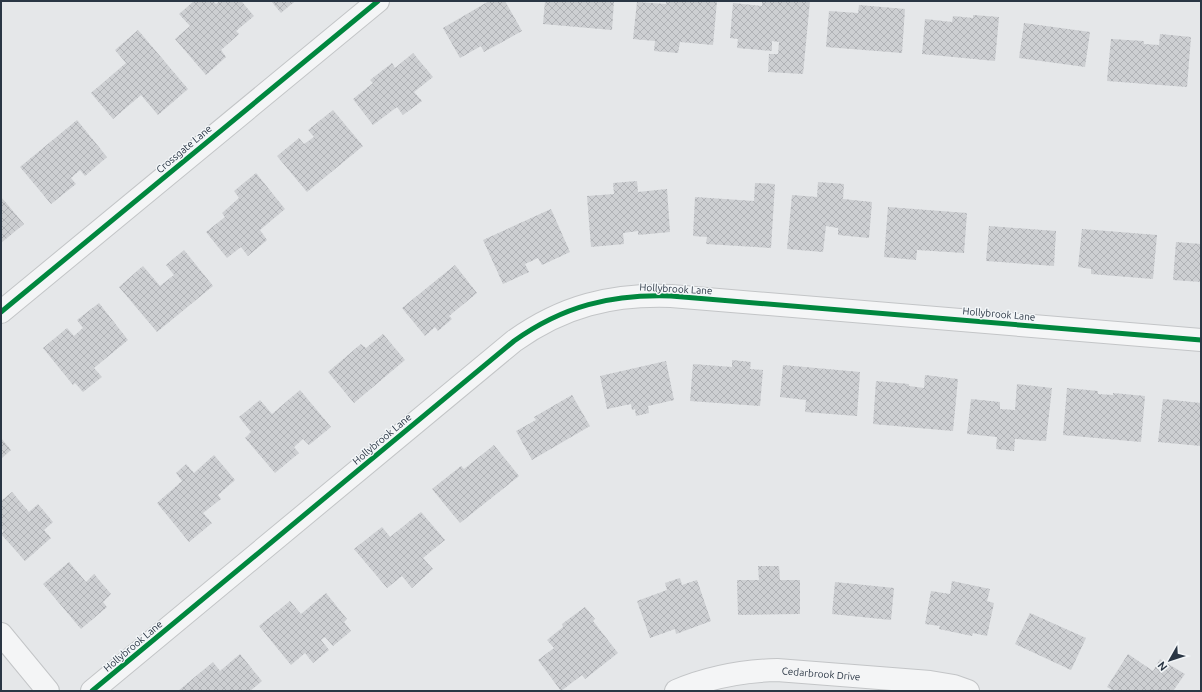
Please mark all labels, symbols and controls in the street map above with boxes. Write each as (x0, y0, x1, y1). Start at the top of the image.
street label: Crossgate Lane (154, 123, 214, 175)
street label: Hollybrook Lane (639, 282, 713, 296)
street label: Hollybrook Lane (962, 305, 1036, 323)
street label: Hollybrook Lane (350, 411, 414, 467)
street label: Hollybrook Lane (101, 618, 165, 674)
north arrow (1150, 640, 1190, 680)
text: N (1155, 659, 1169, 673)
street label: Cedarbrook Drive (781, 665, 861, 682)

